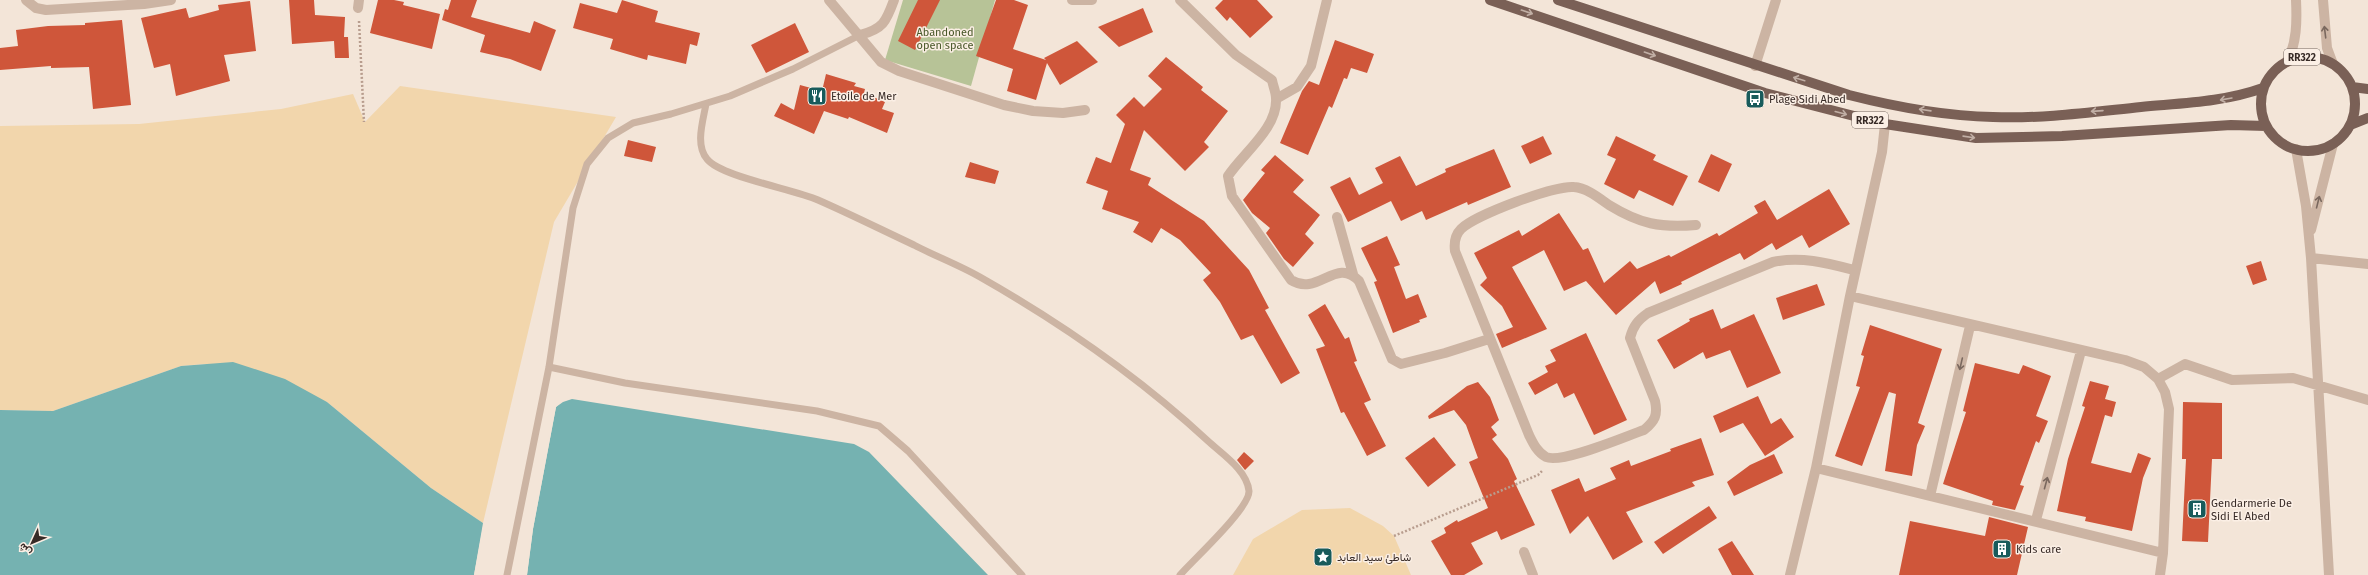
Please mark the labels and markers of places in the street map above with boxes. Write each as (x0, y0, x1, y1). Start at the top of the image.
restaurant icon: Etoile de Mer (806, 85, 828, 107)
bus stop icon: Plage Sidi Abed (1744, 88, 1766, 110)
place label: Etoile de Mer (831, 90, 897, 103)
place label: Plage Sidi Abed (1769, 93, 1846, 106)
place label: Gendarmerie De Sidi El Abed (2211, 497, 2292, 523)
building icon: Gendarmerie De Sidi El Abed (2186, 498, 2208, 520)
building icon: Kids care (1991, 538, 2013, 560)
place label: Kids care (2016, 543, 2061, 556)
place icon: شاطئ سيد العابد (1312, 546, 1334, 568)
place label: شاطئ سيد العابد (1337, 551, 1412, 564)

